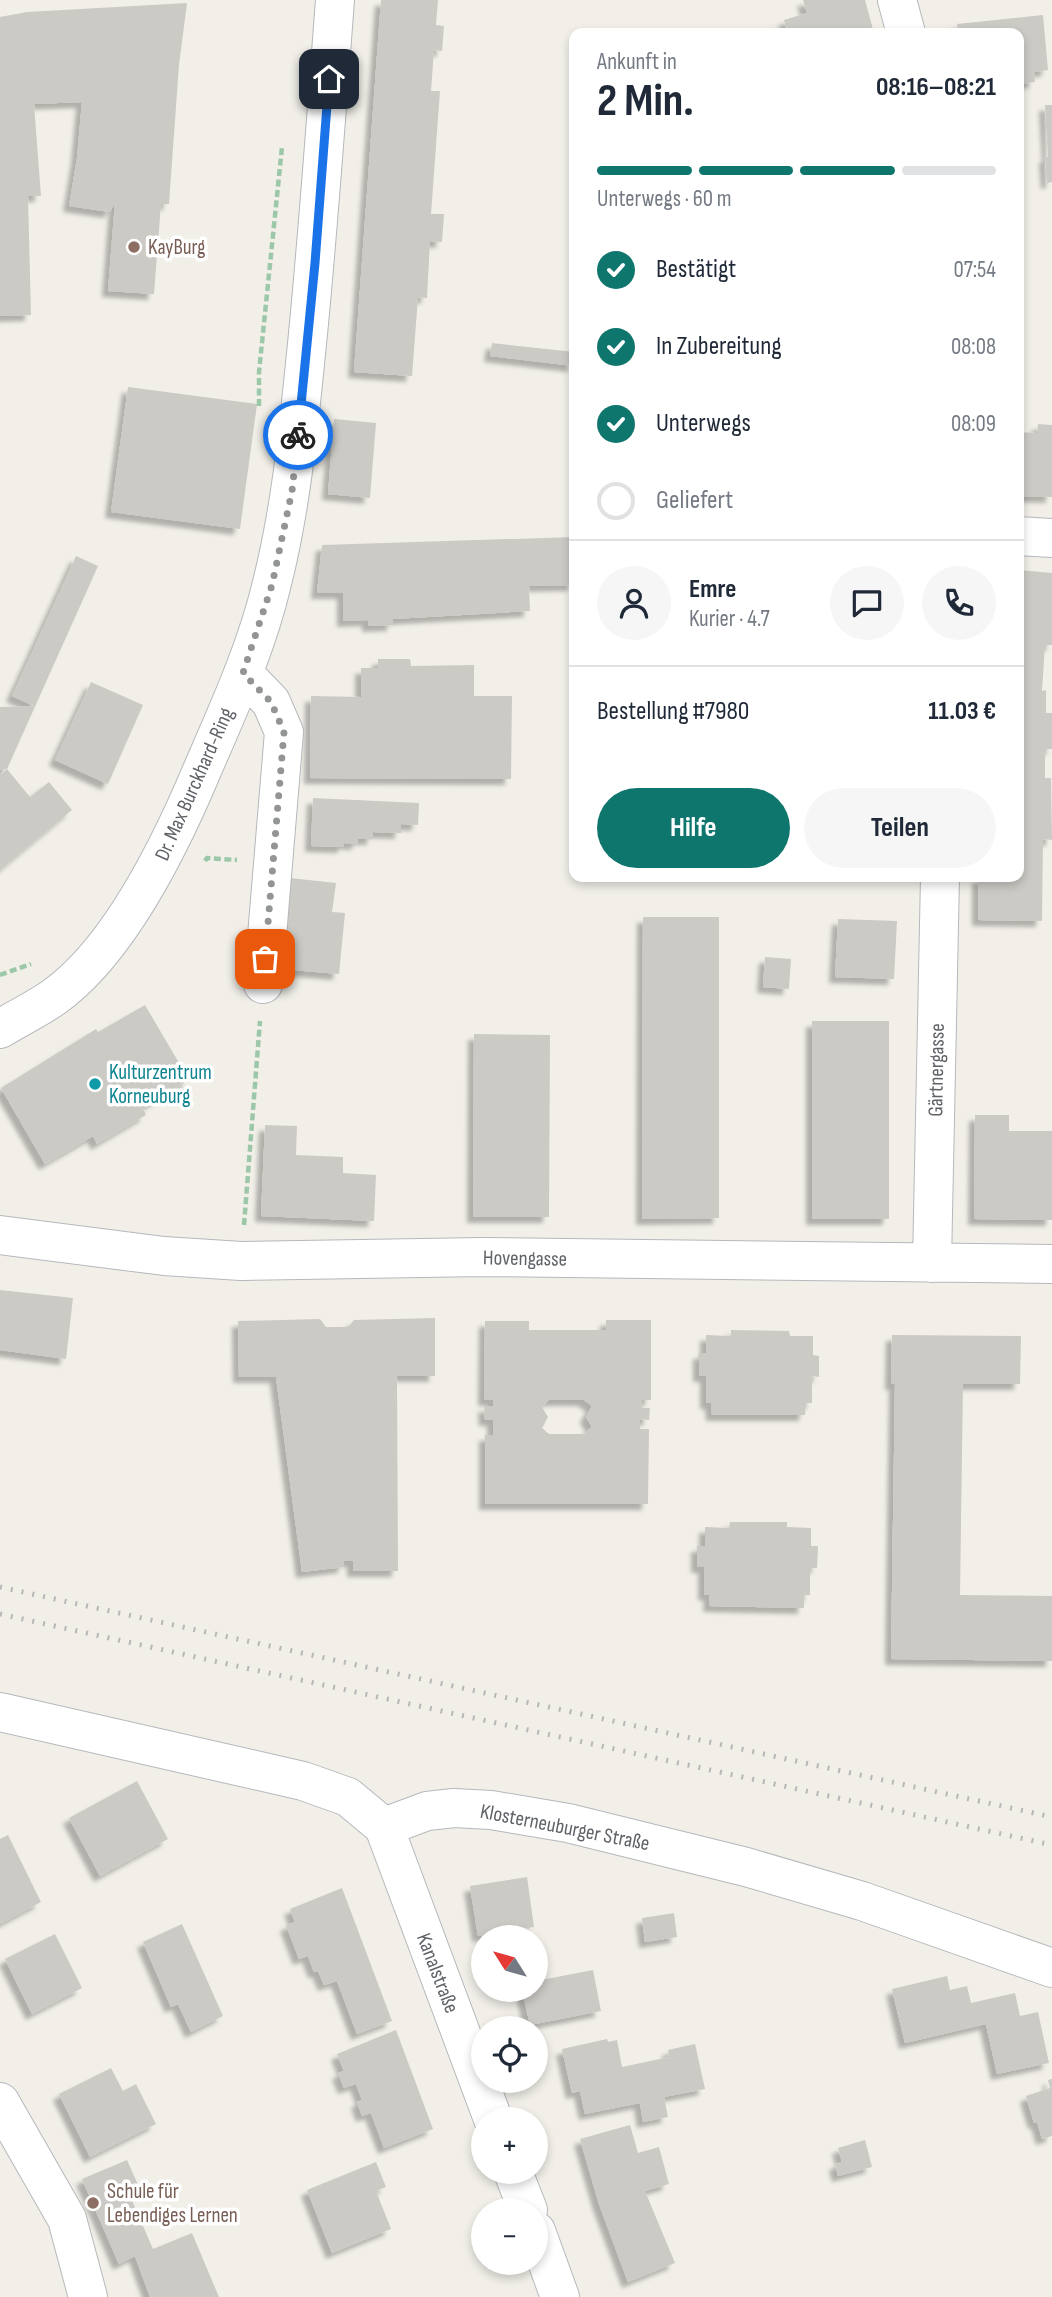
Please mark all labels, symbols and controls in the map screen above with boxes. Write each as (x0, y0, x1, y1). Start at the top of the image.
text: Ankunft in (597, 48, 677, 76)
pin (299, 49, 359, 109)
icon: home (310, 60, 348, 98)
text: 08:16–08:21 (876, 72, 996, 103)
text: 2 Min. (597, 74, 694, 129)
text: Unterwegs · 60 m (597, 185, 732, 213)
place label: KayBurg (148, 235, 205, 260)
marker: KayBurg (126, 239, 142, 255)
icon: check (597, 251, 635, 289)
text: Bestätigt (656, 254, 736, 285)
text: 07:54 (953, 256, 996, 284)
icon: check (597, 328, 635, 366)
text: In Zubereitung (656, 331, 782, 362)
text: 08:08 (951, 333, 996, 361)
courier (263, 400, 333, 470)
icon: check (597, 405, 635, 443)
text: Unterwegs (656, 408, 751, 439)
text: 08:09 (951, 410, 996, 438)
icon: bike (279, 416, 317, 454)
text: Geliefert (656, 485, 733, 516)
button: person (597, 566, 671, 640)
button: chat (830, 566, 904, 640)
button: phone (922, 566, 996, 640)
text: Emre (689, 574, 736, 605)
text: Kurier · 4.7 (689, 605, 770, 633)
text: Bestellung #7980 (597, 696, 749, 727)
text: 11.03 € (928, 696, 996, 727)
street label: Dr. Max Burckhard-Ring (150, 704, 239, 865)
button: Hilfe (597, 788, 790, 868)
button: Teilen (804, 788, 996, 868)
pin (235, 929, 295, 989)
icon: bag (246, 940, 284, 978)
street label: Gärtnergasse (923, 1023, 950, 1117)
place label: Kulturzentrum Korneuburg (109, 1060, 212, 1109)
marker: Kulturzentrum Korneuburg (87, 1076, 103, 1092)
street label: Hovengasse (483, 1245, 567, 1272)
street label: Klosterneuburger Straße (478, 1799, 652, 1856)
north arrow (471, 1925, 548, 2002)
map controls (471, 1925, 548, 2275)
street label: Kanalstraße (411, 1930, 464, 2017)
button: locate (471, 2016, 548, 2093)
button: + (471, 2107, 548, 2184)
place label: Schule für Lebendiges Lernen (107, 2179, 238, 2228)
marker: Schule für Lebendiges Lernen (85, 2195, 101, 2211)
button: − (471, 2198, 548, 2275)

